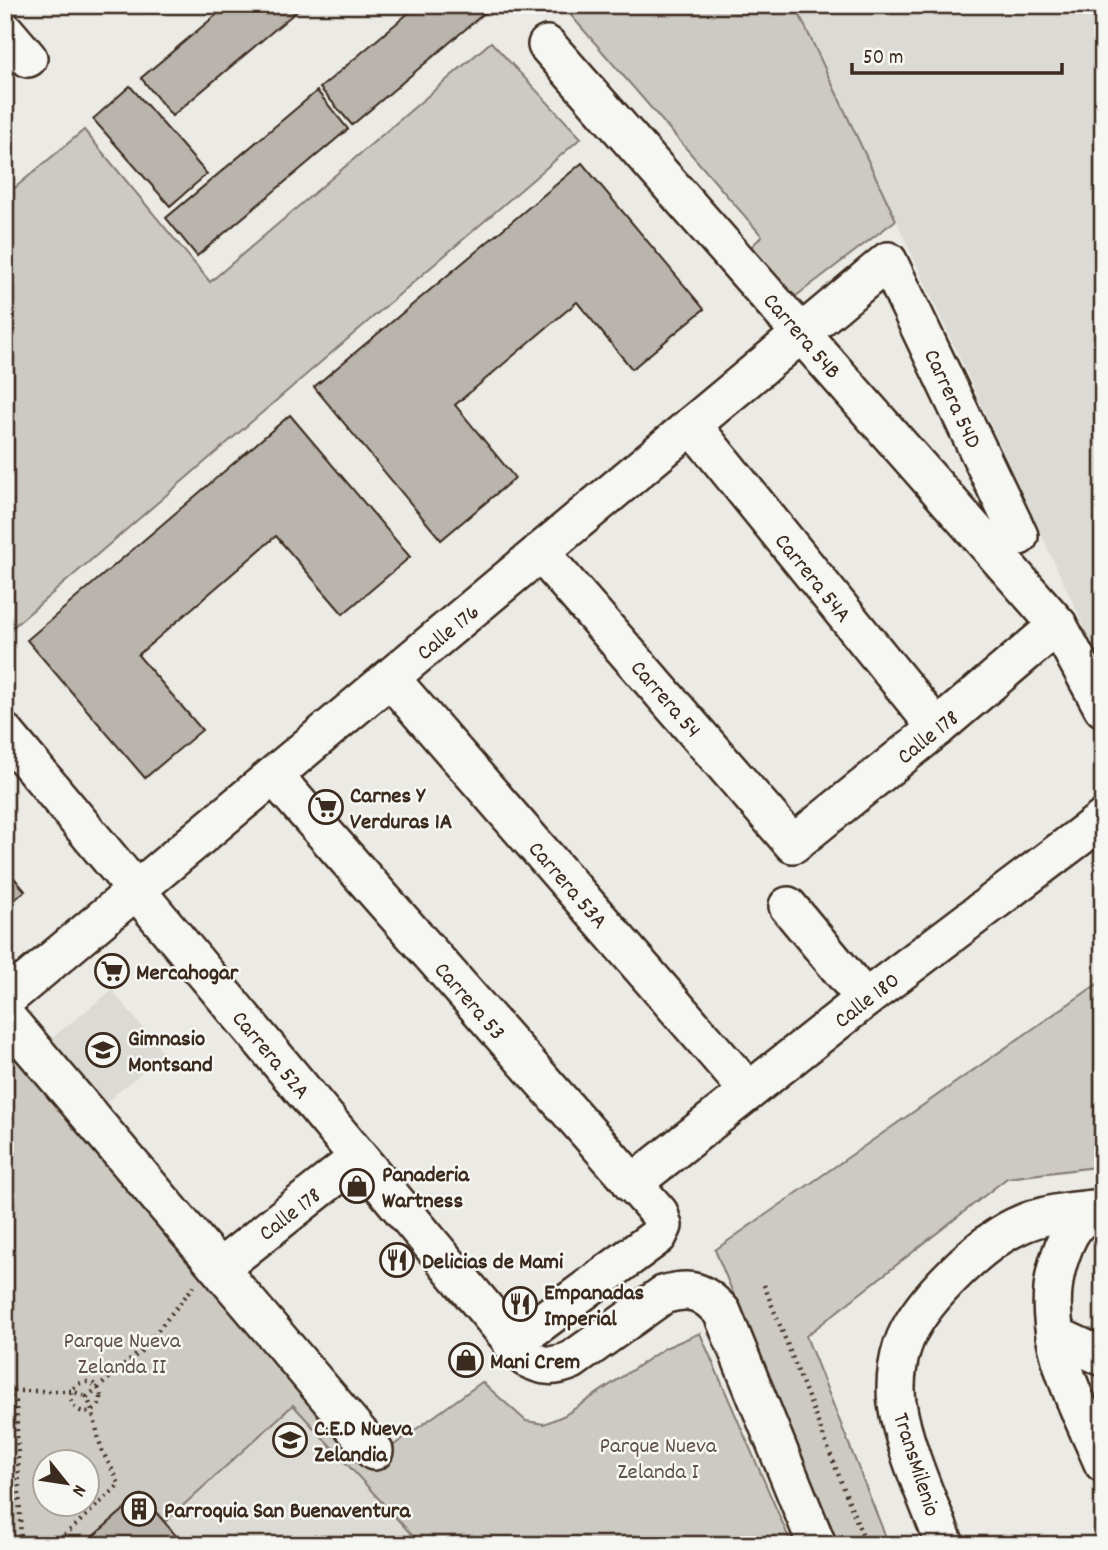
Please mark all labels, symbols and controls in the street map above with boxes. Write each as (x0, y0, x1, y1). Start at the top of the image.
scale bar (852, 32, 1062, 76)
text: 50 m (863, 44, 903, 74)
street label: Carrera 54B (753, 287, 847, 388)
street label: Carrera 54D (913, 344, 988, 455)
street label: Carrera 54A (765, 527, 858, 631)
street label: Calle 176 (410, 597, 488, 670)
street label: Carrera 54 (621, 654, 708, 747)
street label: Calle 178 (891, 703, 967, 774)
place label: Carnes Y Verduras 1A (350, 781, 452, 840)
supermarket icon: Carnes Y Verduras 1A (307, 788, 345, 826)
street label: Carrera 53A (519, 835, 614, 938)
supermarket icon: Mercahogar (93, 952, 131, 990)
street label: Carrera 53 (425, 956, 512, 1049)
place label: Mercahogar (136, 958, 239, 991)
street label: Calle 180 (828, 966, 908, 1038)
street label: Carrera 52A (222, 1005, 316, 1108)
place label: Gimnasio Montsand (128, 1024, 213, 1083)
school or university icon: Gimnasio Montsand (84, 1031, 122, 1069)
place label: Panaderia Wartness (382, 1160, 470, 1219)
shop icon: Panaderia Wartness (338, 1167, 376, 1205)
street label: Calle 178 (253, 1181, 330, 1251)
restaurant icon: Delicias de Mami (378, 1241, 416, 1279)
place label: Delicias de Mami (422, 1247, 564, 1280)
place label: Empanadas Imperial (544, 1278, 645, 1337)
restaurant icon: Empanadas Imperial (501, 1285, 539, 1323)
park label: Parque Nueva Zelanda II (63, 1326, 182, 1385)
shop icon: Mani Crem (447, 1341, 485, 1379)
place label: Mani Crem (490, 1347, 580, 1380)
street label: TransMilenio (882, 1409, 947, 1521)
place label: C.E.D Nueva Zelandia (314, 1414, 414, 1473)
school or university icon: C.E.D Nueva Zelandia (271, 1421, 309, 1459)
park label: Parque Nueva Zelanda I (599, 1431, 718, 1490)
north arrow (32, 1448, 102, 1518)
text: N (64, 1479, 92, 1501)
building icon: Parroquia San Buenaventura (120, 1490, 158, 1528)
place label: Parroquia San Buenaventura (164, 1496, 411, 1529)

